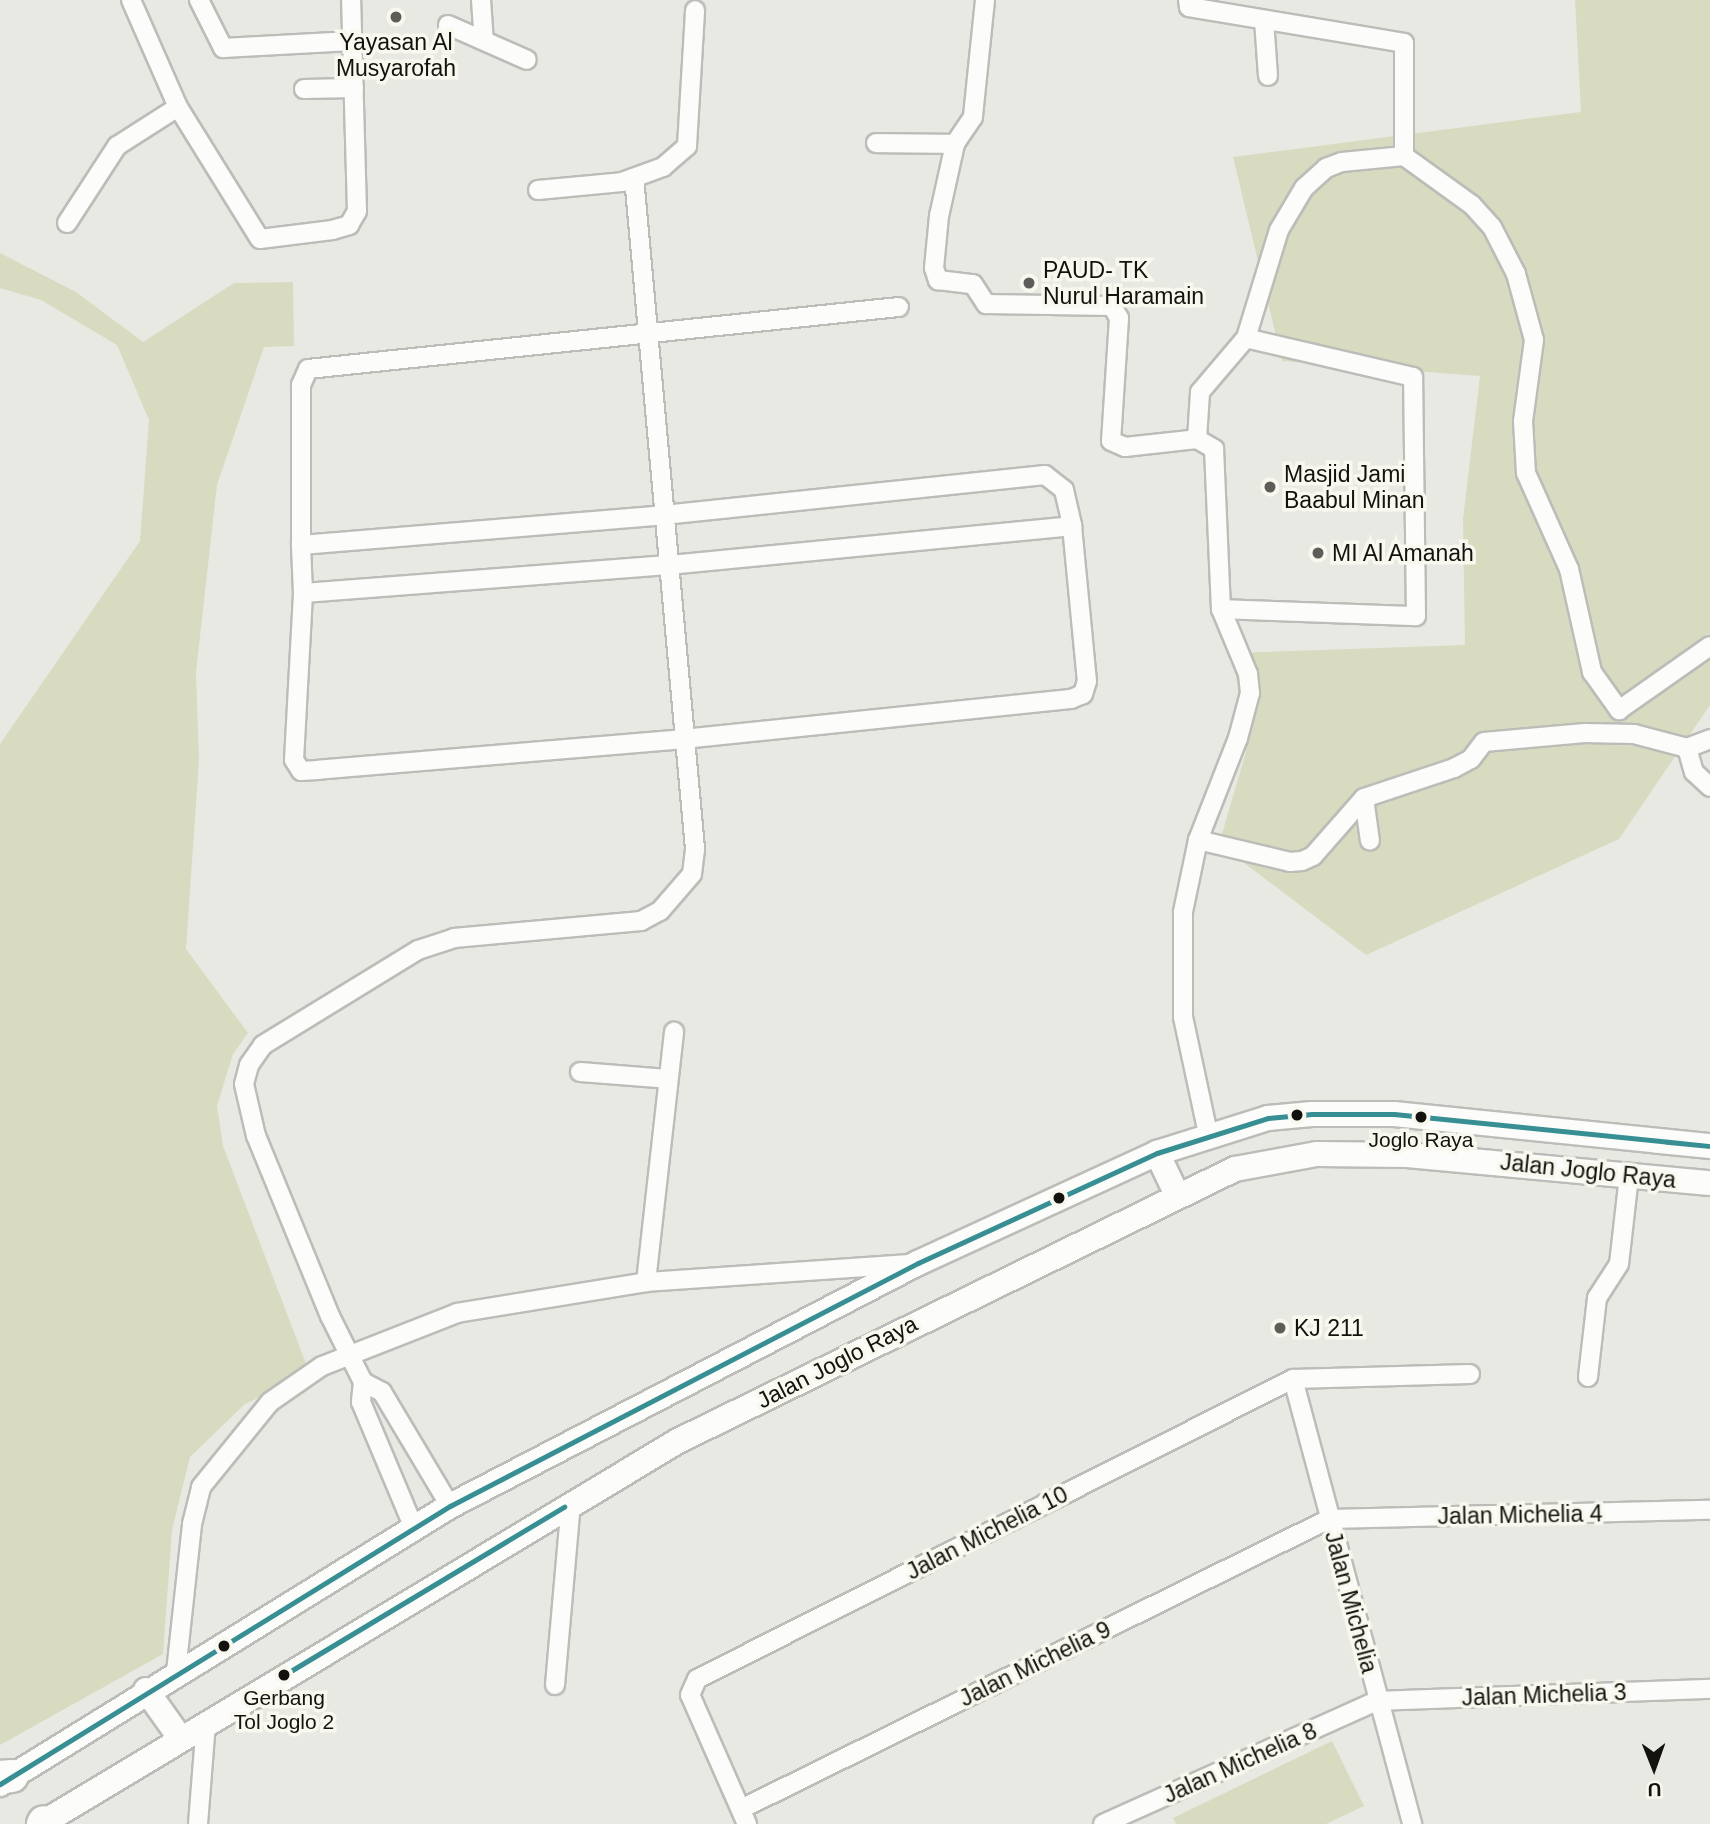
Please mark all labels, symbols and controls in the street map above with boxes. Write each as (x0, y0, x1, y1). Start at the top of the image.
marker: Yayasan Al Musyarofah (388, 9, 404, 25)
place label: Yayasan Al Musyarofah (336, 28, 456, 82)
place label: PAUD- TK Nurul Haramain (1043, 256, 1204, 310)
marker: PAUD- TK Nurul Haramain (1021, 275, 1037, 291)
place label: Masjid Jami Baabul Minan (1284, 460, 1425, 514)
marker: Masjid Jami Baabul Minan (1262, 479, 1278, 495)
place label: MI Al Amanah (1332, 539, 1476, 567)
marker: MI Al Amanah (1310, 545, 1326, 561)
unlabelled marker (1290, 1108, 1304, 1122)
marker: Joglo Raya (1414, 1110, 1428, 1124)
place label: Joglo Raya (1368, 1127, 1474, 1153)
street label: Jalan Joglo Raya (1499, 1148, 1677, 1194)
unlabelled marker (1052, 1191, 1066, 1205)
street label: Jalan Joglo Raya (752, 1310, 922, 1414)
place label: KJ 211 (1294, 1314, 1364, 1342)
marker: KJ 211 (1272, 1320, 1288, 1336)
street label: Jalan Michelia 10 (902, 1480, 1072, 1586)
street label: Jalan Michelia 4 (1437, 1500, 1603, 1530)
street label: Jalan Michelia (1319, 1528, 1383, 1676)
street label: Jalan Michelia 9 (955, 1615, 1115, 1713)
unlabelled marker (217, 1639, 231, 1653)
marker: Gerbang Tol Joglo 2 (277, 1668, 291, 1682)
street label: Jalan Michelia 3 (1461, 1678, 1627, 1712)
place label: Gerbang Tol Joglo 2 (234, 1685, 334, 1735)
street label: Jalan Michelia 8 (1159, 1717, 1321, 1809)
north arrow (1619, 1733, 1689, 1803)
text: U (1647, 1779, 1661, 1800)

